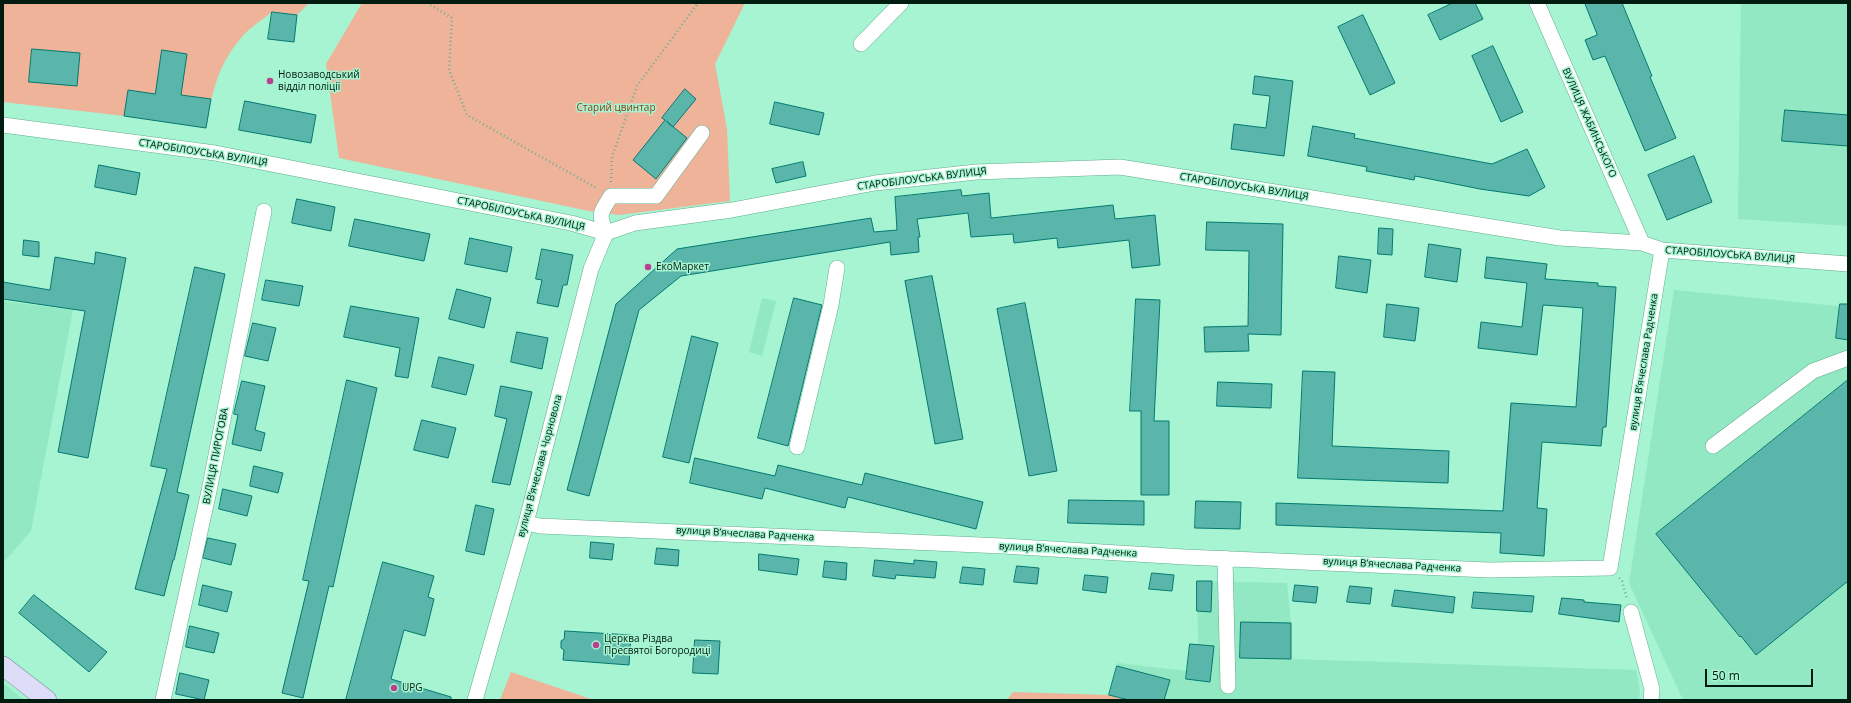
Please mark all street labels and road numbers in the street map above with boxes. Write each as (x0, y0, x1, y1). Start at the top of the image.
street label: ВУЛИЦЯ ЖАБИНСЬКОГО (1559, 66, 1619, 180)
street label: СТАРОБІЛОУСЬКА ВУЛИЦЯ (138, 137, 268, 169)
street label: СТАРОБІЛОУСЬКА ВУЛИЦЯ (857, 165, 987, 193)
street label: СТАРОБІЛОУСЬКА ВУЛИЦЯ (1179, 171, 1309, 203)
street label: СТАРОБІЛОУСЬКА ВУЛИЦЯ (456, 195, 586, 233)
street label: СТАРОБІЛОУСЬКА ВУЛИЦЯ (1665, 244, 1795, 266)
street label: вулиця Вʼячеслава Радченка (1627, 293, 1661, 431)
street label: вулиця Вʼячеслава Чорновола (515, 393, 565, 539)
street label: ВУЛИЦЯ ПИРОГОВА (201, 407, 231, 505)
street label: вулиця Вʼячеслава Радченка (675, 524, 815, 544)
street label: вулиця Вʼячеслава Радченка (998, 540, 1138, 560)
street label: вулиця Вʼячеслава Радченка (1322, 555, 1462, 575)

